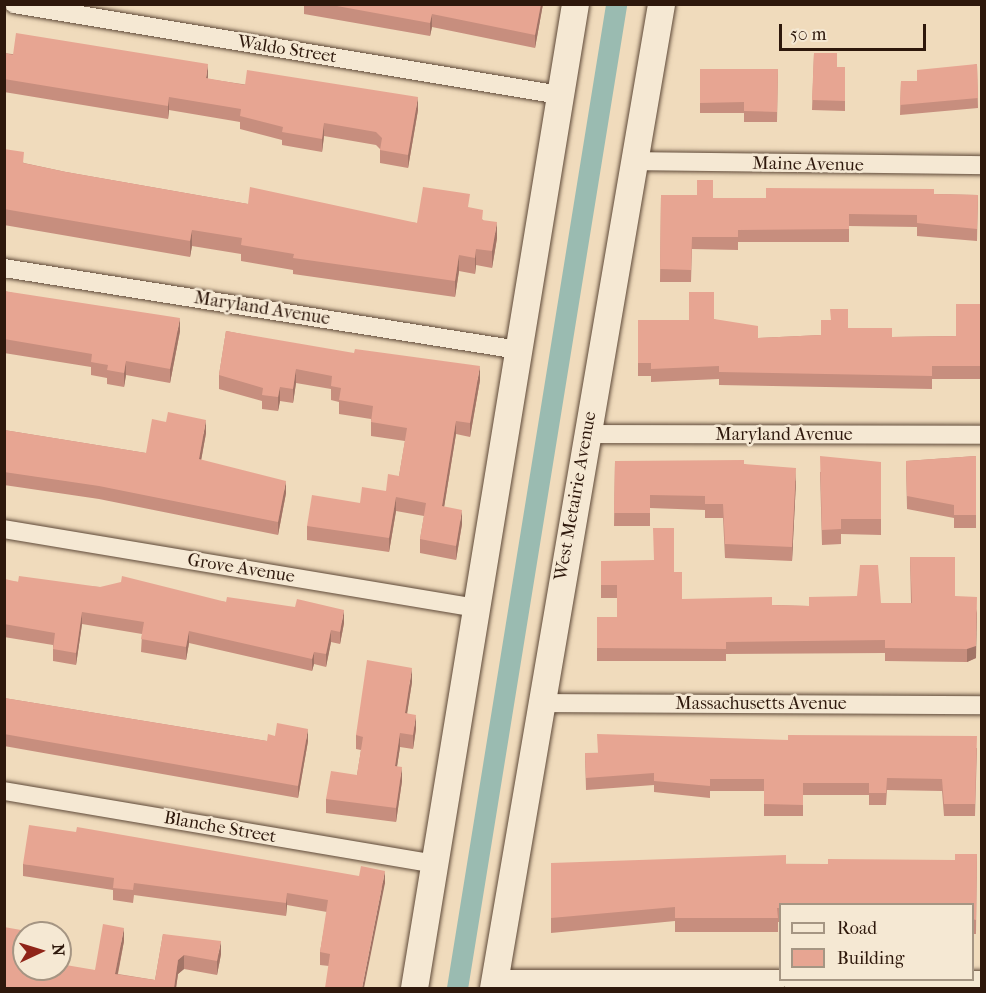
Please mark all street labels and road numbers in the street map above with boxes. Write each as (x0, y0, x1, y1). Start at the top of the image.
street label: Waldo Street (236, 32, 338, 68)
street label: Maine Avenue (752, 153, 864, 177)
street label: Maryland Avenue (192, 288, 332, 330)
street label: West Metairie Avenue (550, 410, 602, 582)
street label: Maryland Avenue (715, 424, 853, 446)
street label: Grove Avenue (186, 550, 296, 588)
street label: Massachusetts Avenue (675, 693, 847, 715)
street label: Blanche Street (162, 808, 278, 848)

